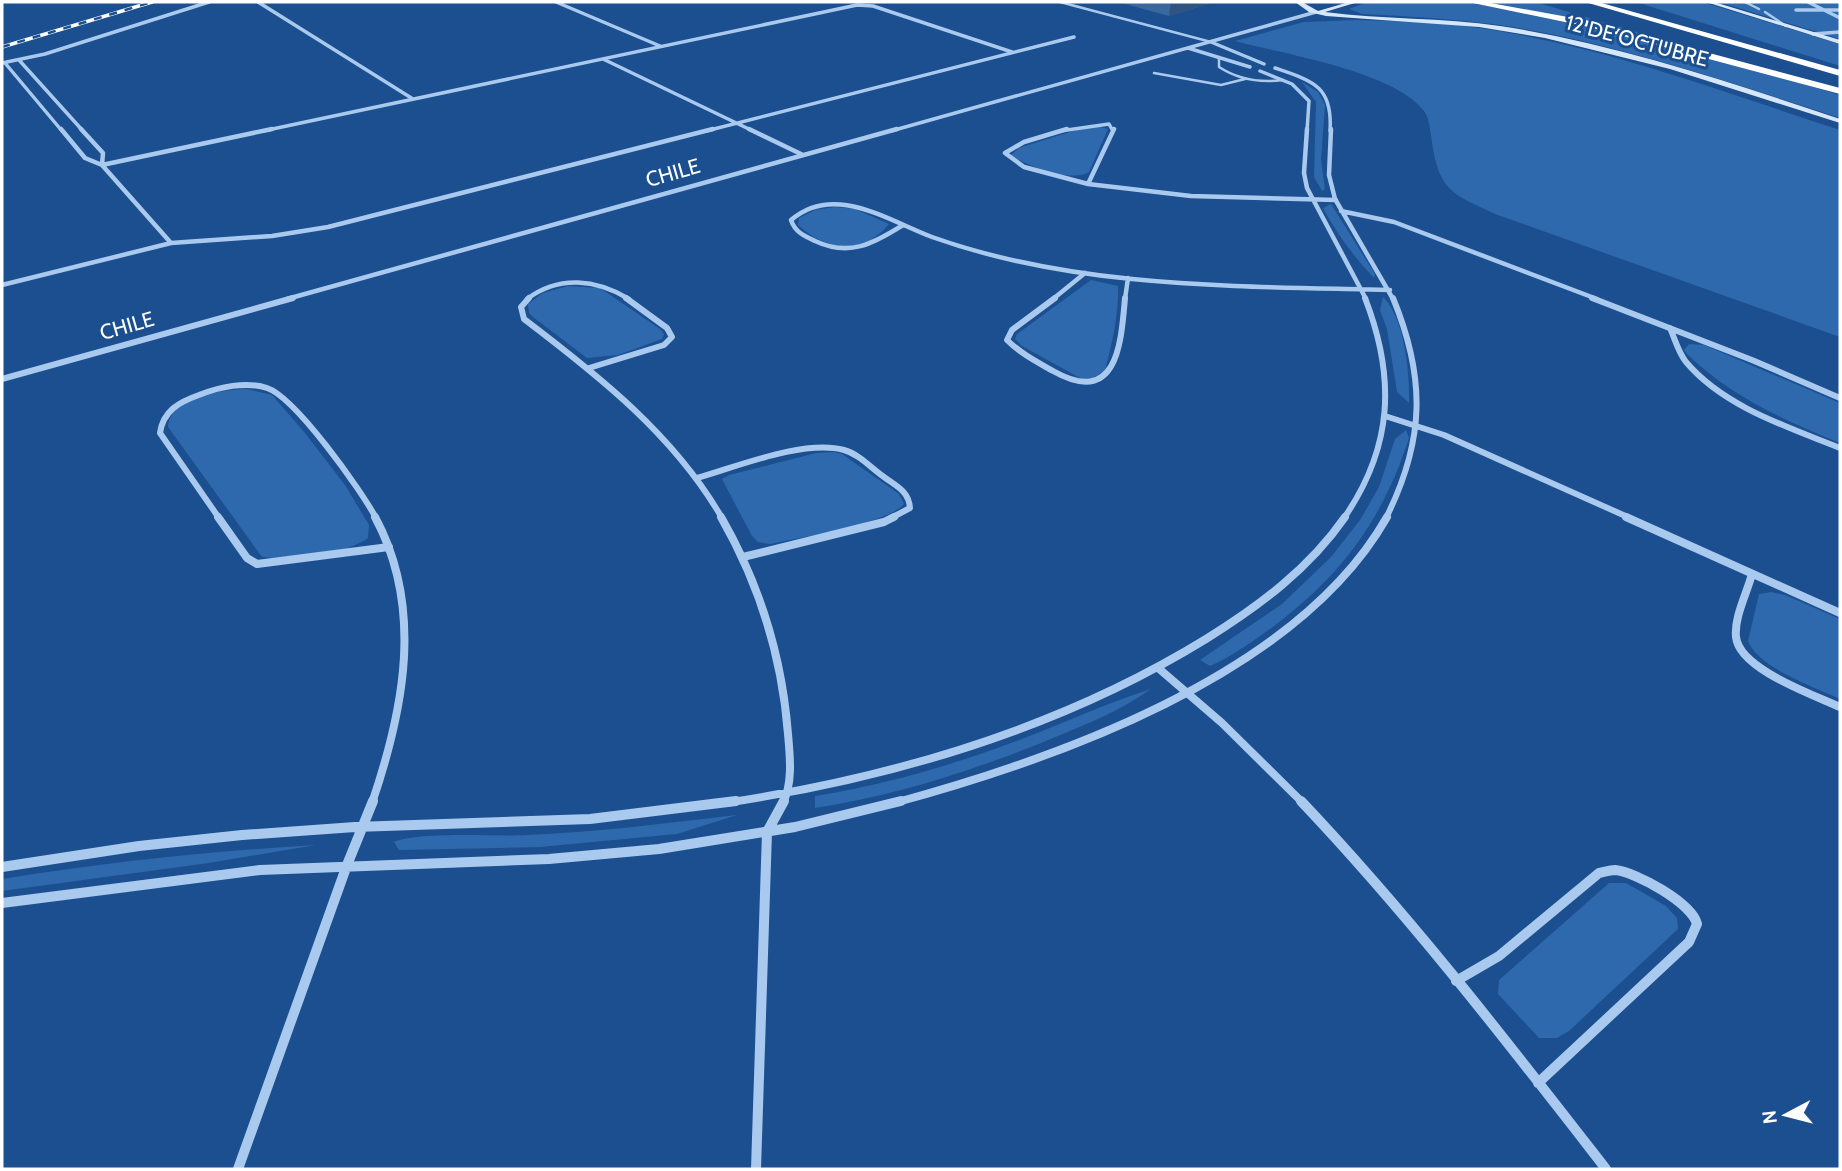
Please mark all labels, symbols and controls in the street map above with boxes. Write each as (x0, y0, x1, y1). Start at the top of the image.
street label: 12 DE OCTUBRE (1563, 9, 1711, 72)
street label: CHILE (643, 153, 703, 192)
street label: CHILE (97, 306, 157, 345)
north arrow (1751, 1080, 1821, 1150)
text: N (1757, 1109, 1782, 1125)

